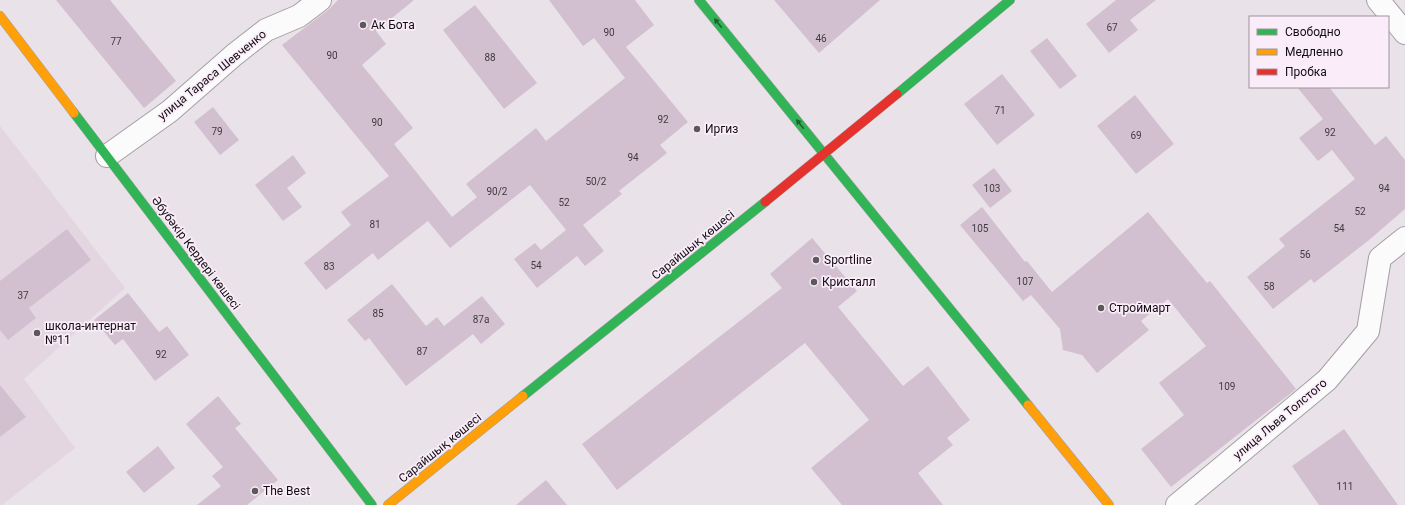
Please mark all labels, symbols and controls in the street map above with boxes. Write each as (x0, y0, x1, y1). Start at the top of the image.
legend (1249, 16, 1389, 88)
place label: Ак Бота (371, 18, 415, 32)
one-way arrow (713, 18, 722, 29)
marker: Ак Бота (358, 20, 368, 30)
house number: 67 (1106, 22, 1118, 33)
text: Свободно (1285, 25, 1341, 39)
street label: улица Тараса Шевченко (155, 27, 269, 123)
house number: 90 (603, 27, 615, 38)
house number: 46 (815, 33, 827, 44)
house number: 77 (110, 36, 122, 47)
text: Медленно (1285, 45, 1343, 59)
house number: 90 (326, 50, 338, 61)
house number: 88 (484, 52, 496, 63)
text: Пробка (1285, 65, 1327, 79)
house number: 71 (994, 105, 1006, 116)
house number: 92 (657, 114, 669, 125)
house number: 90 (371, 117, 383, 128)
one-way arrow (795, 119, 804, 130)
place label: Иргиз (705, 122, 738, 136)
marker: Иргиз (692, 124, 702, 134)
house number: 79 (211, 126, 223, 137)
house number: 92 (1324, 127, 1336, 138)
house number: 69 (1130, 130, 1142, 141)
house number: 94 (627, 152, 639, 163)
house number: 50/2 (586, 176, 607, 187)
house number: 103 (984, 183, 1000, 194)
house number: 94 (1378, 183, 1390, 194)
house number: 90/2 (487, 186, 508, 197)
street label: Әбубәкір Кердері көшесі (149, 194, 243, 312)
house number: 52 (558, 197, 570, 208)
house number: 52 (1354, 206, 1366, 217)
street label: Сарайшық көшесі (649, 207, 737, 283)
house number: 81 (369, 219, 381, 230)
house number: 105 (972, 223, 989, 234)
house number: 54 (1333, 223, 1345, 234)
house number: 56 (1299, 249, 1311, 260)
place label: Sportline (824, 253, 872, 267)
marker: Sportline (811, 255, 821, 265)
house number: 54 (530, 260, 542, 271)
house number: 83 (323, 261, 335, 272)
place label: Кристалл (822, 275, 876, 289)
house number: 107 (1017, 276, 1034, 287)
marker: Кристалл (809, 277, 819, 287)
house number: 58 (1263, 281, 1275, 292)
house number: 37 (17, 290, 29, 301)
place label: Строймарт (1109, 301, 1171, 315)
marker: Строймарт (1096, 303, 1106, 313)
house number: 85 (372, 308, 384, 319)
house number: 87а (473, 314, 489, 325)
place label: школа-интернат №11 (45, 319, 136, 347)
marker: школа-интернат №11 (32, 328, 42, 338)
house number: 87 (416, 346, 428, 357)
house number: 92 (155, 349, 167, 360)
street label: улица Льва Толстого (1230, 376, 1330, 462)
house number: 109 (1219, 381, 1235, 392)
street label: Сарайшық көшесі (396, 410, 484, 486)
house number: 111 (1337, 481, 1353, 492)
place label: The Best (263, 484, 310, 498)
marker: The Best (250, 486, 260, 496)

